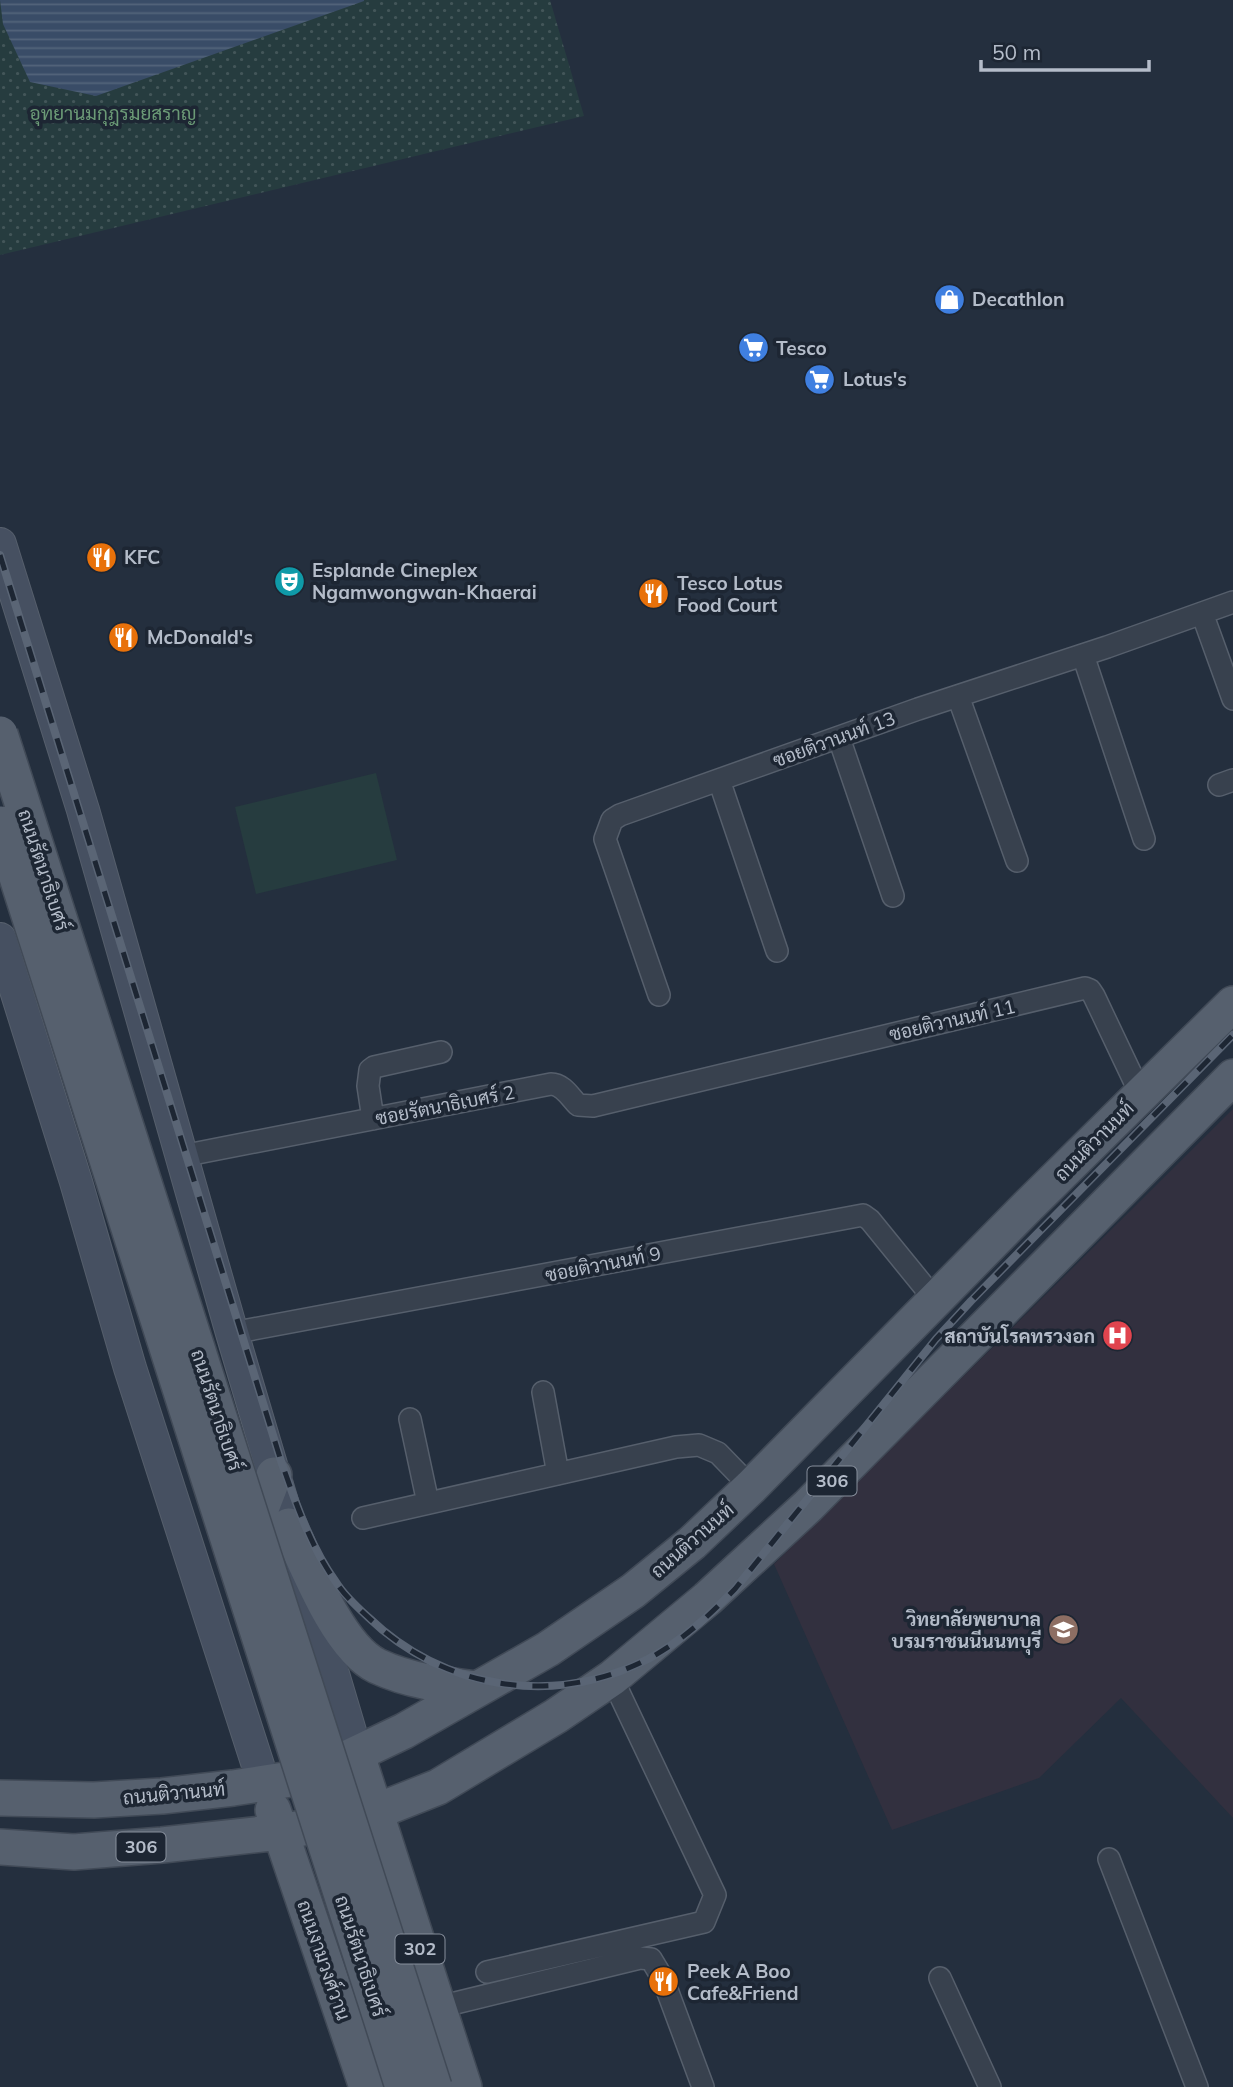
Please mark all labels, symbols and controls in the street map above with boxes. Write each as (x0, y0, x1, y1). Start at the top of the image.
scale bar (981, 28, 1149, 72)
text: 50 m (992, 39, 1041, 65)
park label: อุทยานมกุฎรมยสราญ (30, 101, 197, 126)
shop icon: Decathlon (932, 282, 966, 316)
place label: Decathlon (972, 287, 1065, 311)
supermarket icon: Tesco (736, 331, 770, 365)
place label: Tesco (776, 336, 827, 360)
supermarket icon: Lotus's (803, 362, 837, 396)
place label: Lotus's (843, 367, 907, 391)
restaurant icon: KFC (84, 540, 118, 574)
place label: KFC (124, 545, 160, 569)
place label: Esplande Cineplex Ngamwongwan-Khaerai (312, 558, 537, 604)
theatre icon: Esplande Cineplex Ngamwongwan-Khaerai (272, 564, 306, 598)
place label: Tesco Lotus Food Court (677, 571, 783, 617)
restaurant icon: Tesco Lotus Food Court (637, 577, 671, 611)
restaurant icon: McDonald's (107, 620, 141, 654)
place label: McDonald's (147, 625, 253, 649)
street label: ซอยติวานนท์ 13 (769, 706, 899, 772)
street label: ถนนรัตนาธิเบศร์ (13, 806, 75, 934)
street label: ซอยติวานนท์ 11 (887, 994, 1017, 1046)
street label: ซอยรัตนาธิเบศร์ 2 (373, 1080, 517, 1130)
street label: ถนนติวานนท์ (1049, 1096, 1139, 1186)
street label: ซอยติวานนท์ 9 (543, 1241, 663, 1287)
hospital icon: สถาบันโรคทรวงอก (1101, 1319, 1135, 1353)
place label: สถาบันโรคทรวงอก (944, 1324, 1095, 1348)
street label: ถนนรัตนาธิเบศร์ (186, 1346, 248, 1474)
road number: 306 (808, 1466, 856, 1496)
street label: ถนนติวานนท์ (645, 1497, 739, 1583)
place label: วิทยาลัยพยาบาล บรมราชนนีนนทบุรี (892, 1607, 1041, 1656)
school or university icon: วิทยาลัยพยาบาล บรมราชนนีนนทบุรี (1047, 1613, 1081, 1647)
street label: ถนนติวานนท์ (122, 1777, 226, 1809)
road number: 306 (116, 1832, 166, 1861)
street label: ถนนรัตนาธิเบศร์ (330, 1892, 392, 2020)
street label: ถนนงามวงศ์วาน (292, 1897, 356, 2023)
road number: 302 (396, 1935, 444, 1964)
place label: Peek A Boo Cafe&Friend (687, 1959, 798, 2005)
restaurant icon: Peek A Boo Cafe&Friend (647, 1965, 681, 1999)

